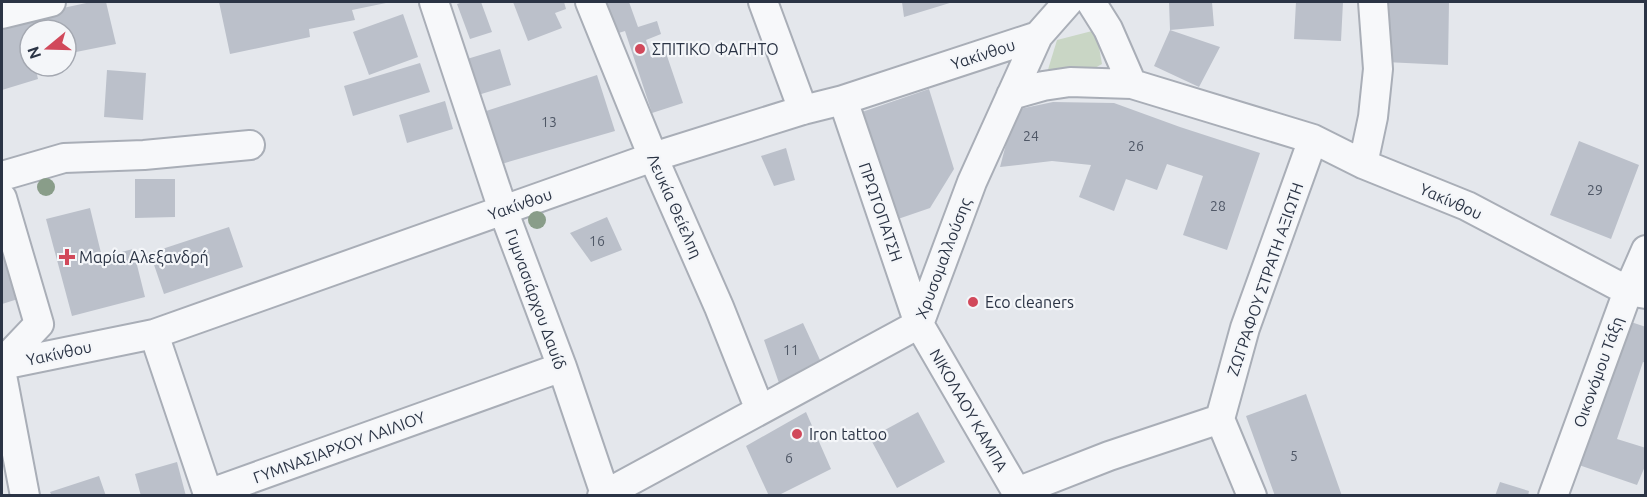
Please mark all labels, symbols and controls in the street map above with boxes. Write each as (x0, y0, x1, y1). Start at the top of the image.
north arrow (18, 18, 78, 78)
street label: Υακίνθου (949, 35, 1017, 73)
place label: ΣΠΙΤΙΚΟ ΦΑΓΗΤΟ (652, 40, 779, 58)
marker: ΣΠΙΤΙΚΟ ΦΑΓΗΤΟ (633, 42, 647, 56)
text: N (23, 44, 44, 61)
house number: 13 (541, 114, 557, 130)
house number: 24 (1023, 128, 1039, 144)
house number: 26 (1128, 138, 1144, 154)
street label: Λευκία Θείελπη (644, 151, 706, 261)
street label: ΠΡΩΤΟΠΑΤΣΗ (856, 160, 906, 264)
street label: Υακίνθου (1417, 179, 1485, 223)
street label: ΖΩΓΡΑΦΟΥ ΣΤΡΑΤΗ ΑΞΙΩΤΗ (1223, 180, 1307, 378)
house number: 29 (1587, 182, 1603, 198)
street label: Υακίνθου (486, 185, 554, 223)
street label: Χρυσομαλλούσης (912, 195, 975, 321)
house number: 28 (1210, 198, 1226, 214)
street label: Γυμνασιάρχου Δαυίδ (502, 226, 570, 372)
house number: 16 (589, 233, 605, 249)
place label: Μαρία Αλεξανδρή (79, 248, 209, 267)
marker: Μαρία Αλεξανδρή (60, 250, 74, 264)
place label: Eco cleaners (985, 293, 1074, 311)
marker: Eco cleaners (966, 295, 980, 309)
street label: Οικονόμου Τάξη (1570, 314, 1627, 430)
street label: Υακίνθου (25, 337, 93, 369)
house number: 11 (783, 342, 799, 358)
street label: ΝΙΚΟΛΑΟΥ ΚΑΜΠΑ (926, 345, 1012, 475)
street label: ΓΥΜΝΑΣΙΑΡΧΟΥ ΛΑΙΛΙΟΥ (251, 407, 428, 486)
place label: Iron tattoo (809, 425, 887, 443)
marker: Iron tattoo (790, 427, 804, 441)
house number: 5 (1290, 448, 1298, 464)
house number: 6 (785, 450, 793, 466)

